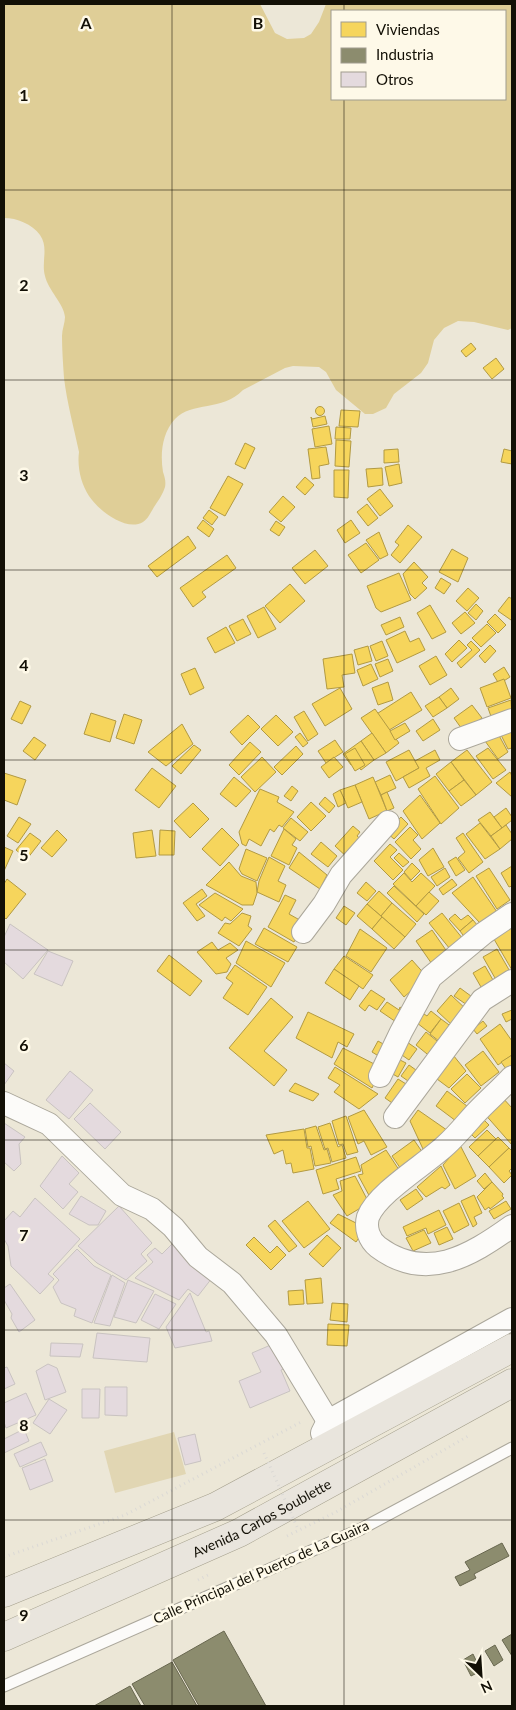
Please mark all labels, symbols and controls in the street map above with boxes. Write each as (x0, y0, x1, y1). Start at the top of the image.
legend (331, 10, 506, 100)
text: A (79, 13, 92, 32)
text: B (253, 13, 263, 32)
text: Viviendas (376, 20, 440, 38)
text: Industria (376, 45, 434, 63)
text: Otros (376, 70, 414, 88)
text: 1 (19, 85, 29, 104)
text: 2 (19, 275, 29, 294)
text: 3 (19, 465, 29, 484)
text: 4 (19, 655, 29, 674)
text: 5 (19, 845, 29, 864)
text: 6 (19, 1035, 29, 1054)
text: 7 (19, 1225, 29, 1244)
text: 8 (19, 1415, 29, 1434)
street label: Avenida Carlos Soublette (190, 1475, 334, 1561)
street label: Calle Principal del Puerto de La Guaira (150, 1516, 371, 1627)
text: 9 (19, 1605, 29, 1624)
north arrow (456, 1650, 506, 1700)
text: N (478, 1677, 495, 1697)

